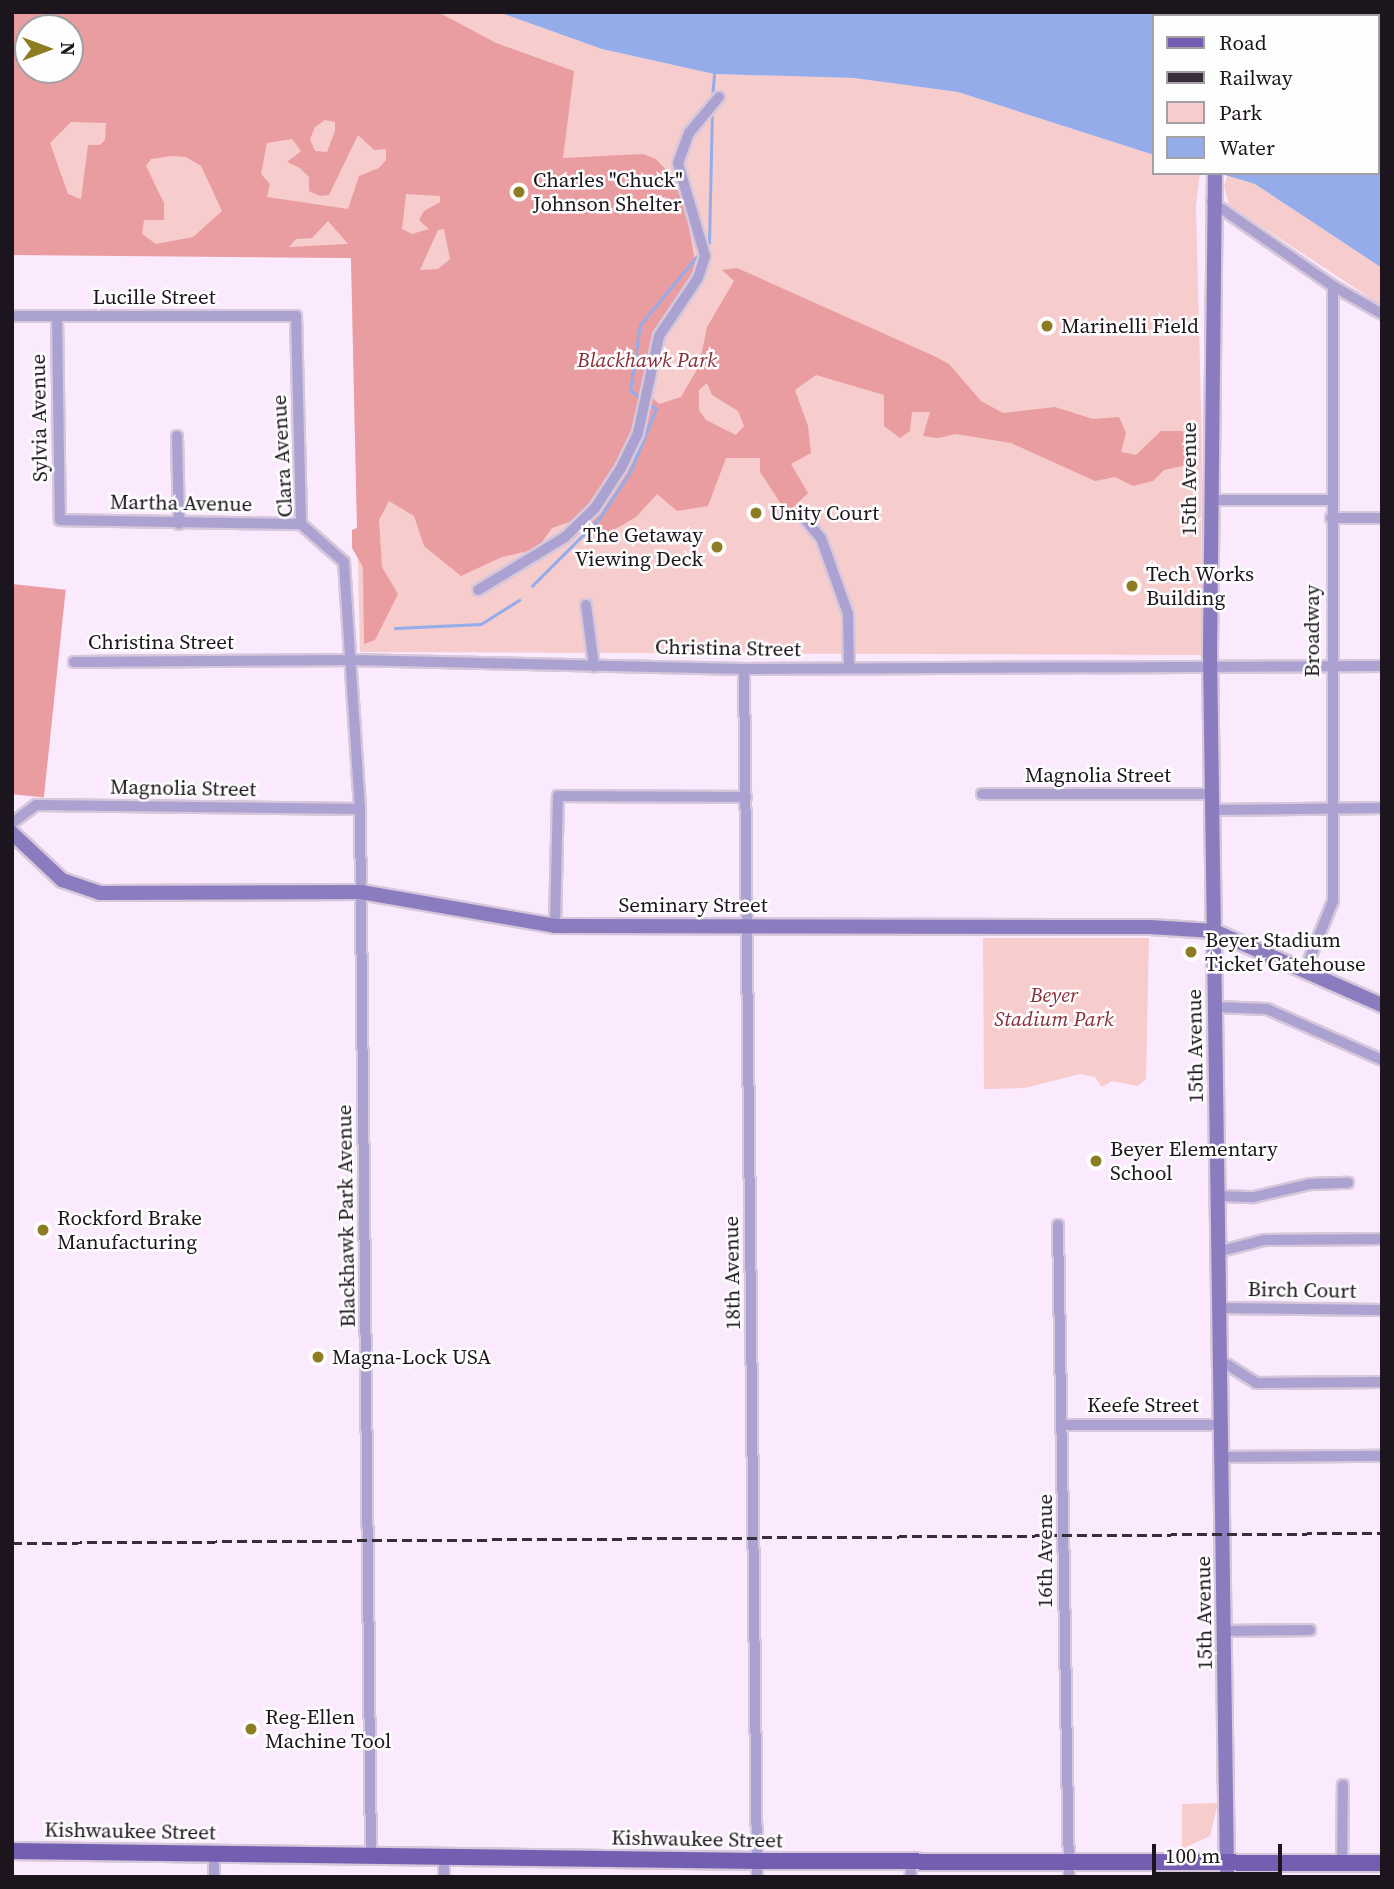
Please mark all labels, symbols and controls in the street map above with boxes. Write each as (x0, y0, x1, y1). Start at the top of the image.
north arrow (14, 14, 84, 84)
legend (1152, 14, 1380, 175)
text: Road (1219, 28, 1267, 57)
text: N (55, 42, 81, 56)
text: Railway (1219, 63, 1293, 92)
text: Park (1219, 98, 1262, 127)
text: Water (1219, 133, 1275, 162)
place label: Charles "Chuck" Johnson Shelter (533, 167, 683, 217)
marker: Charles "Chuck" Johnson Shelter (511, 184, 527, 200)
street label: Lucille Street (93, 284, 215, 310)
place label: Marinelli Field (1061, 313, 1199, 339)
marker: Marinelli Field (1039, 318, 1055, 334)
park label: Blackhawk Park (577, 347, 717, 373)
street label: Sylvia Avenue (25, 354, 53, 482)
street label: Clara Avenue (266, 394, 298, 518)
street label: 15th Avenue (1176, 422, 1202, 536)
street label: Martha Avenue (110, 489, 252, 517)
place label: Unity Court (770, 500, 879, 526)
marker: Unity Court (748, 505, 764, 521)
place label: The Getaway Viewing Deck (575, 522, 703, 572)
marker: The Getaway Viewing Deck (709, 539, 725, 555)
place label: Tech Works Building (1146, 561, 1255, 611)
marker: Tech Works Building (1124, 578, 1140, 594)
street label: Broadway (1299, 585, 1325, 677)
street label: Christina Street (88, 629, 234, 655)
street label: Christina Street (655, 634, 801, 662)
street label: Magnolia Street (1025, 762, 1171, 788)
street label: Magnolia Street (110, 774, 256, 802)
street label: Seminary Street (619, 892, 767, 918)
place label: Beyer Stadium Ticket Gatehouse (1205, 927, 1366, 977)
marker: Beyer Stadium Ticket Gatehouse (1183, 944, 1199, 960)
park label: Beyer Stadium Park (994, 982, 1114, 1032)
street label: 15th Avenue (1181, 989, 1209, 1103)
street label: Blackhawk Park Avenue (331, 1104, 361, 1328)
place label: Beyer Elementary School (1110, 1136, 1278, 1186)
marker: Beyer Elementary School (1088, 1153, 1104, 1169)
place label: Rockford Brake Manufacturing (57, 1205, 202, 1255)
street label: 18th Avenue (718, 1216, 746, 1330)
marker: Rockford Brake Manufacturing (35, 1222, 51, 1238)
street label: Birch Court (1247, 1276, 1357, 1304)
place label: Magna-Lock USA (332, 1344, 491, 1370)
marker: Magna-Lock USA (310, 1349, 326, 1365)
street label: Keefe Street (1087, 1392, 1199, 1418)
street label: 16th Avenue (1032, 1494, 1058, 1608)
street label: 15th Avenue (1190, 1556, 1218, 1670)
place label: Reg-Ellen Machine Tool (265, 1704, 392, 1754)
marker: Reg-Ellen Machine Tool (243, 1721, 259, 1737)
street label: Kishwaukee Street (44, 1817, 216, 1845)
street label: Kishwaukee Street (611, 1825, 783, 1853)
scale bar (1156, 1829, 1286, 1873)
text: 100 m (1165, 1841, 1220, 1870)

